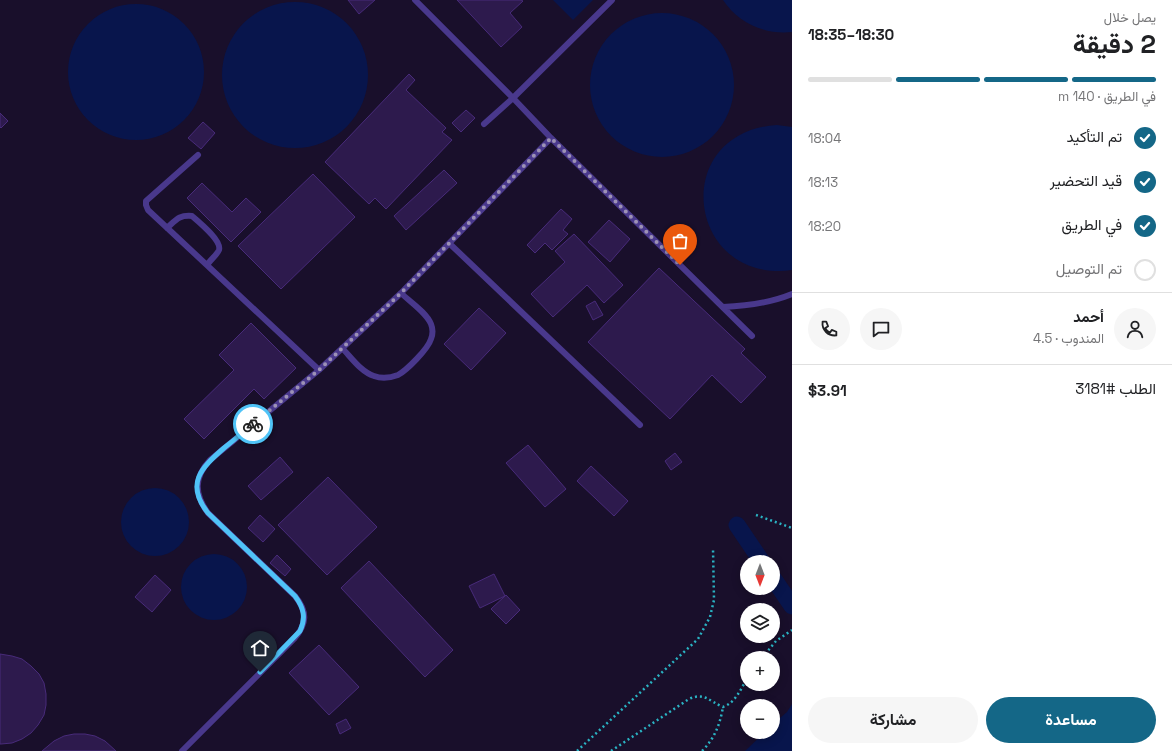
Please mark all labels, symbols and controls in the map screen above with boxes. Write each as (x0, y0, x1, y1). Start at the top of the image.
text: يصل خلال (1104, 9, 1156, 26)
text: 18:30–18:35 (808, 25, 894, 44)
text: 2 دقيقة (1073, 27, 1156, 61)
text: في الطريق · 140 m (1058, 88, 1156, 105)
text: تم التأكيد (1066, 127, 1122, 146)
icon: check (1134, 127, 1156, 149)
text: 18:04 (808, 130, 841, 147)
text: قيد التحضير (1050, 171, 1122, 190)
icon: check (1134, 171, 1156, 193)
text: 18:13 (808, 174, 838, 191)
text: في الطريق (1062, 215, 1122, 234)
icon: check (1134, 215, 1156, 237)
text: 18:20 (808, 218, 841, 235)
pin (663, 224, 697, 265)
icon: bag (669, 230, 691, 252)
text: تم التوصيل (1056, 259, 1122, 278)
text: أحمد (1073, 307, 1104, 326)
button: phone (808, 308, 850, 350)
button: chat (860, 308, 902, 350)
button: person (1114, 308, 1156, 350)
text: المندوب · 4.5 (1033, 330, 1104, 347)
text: الطلب #3181 (1075, 379, 1156, 398)
text: $3.91 (808, 381, 847, 400)
courier (233, 404, 273, 444)
icon: bike (242, 413, 264, 435)
north arrow (740, 555, 780, 595)
map controls (740, 555, 780, 739)
button: layers (740, 603, 780, 643)
pin (243, 631, 277, 672)
icon: home (249, 637, 271, 659)
button: + (740, 651, 780, 691)
button: مشاركة (808, 697, 978, 743)
button: مساعدة (986, 697, 1156, 743)
button: − (740, 699, 780, 739)

